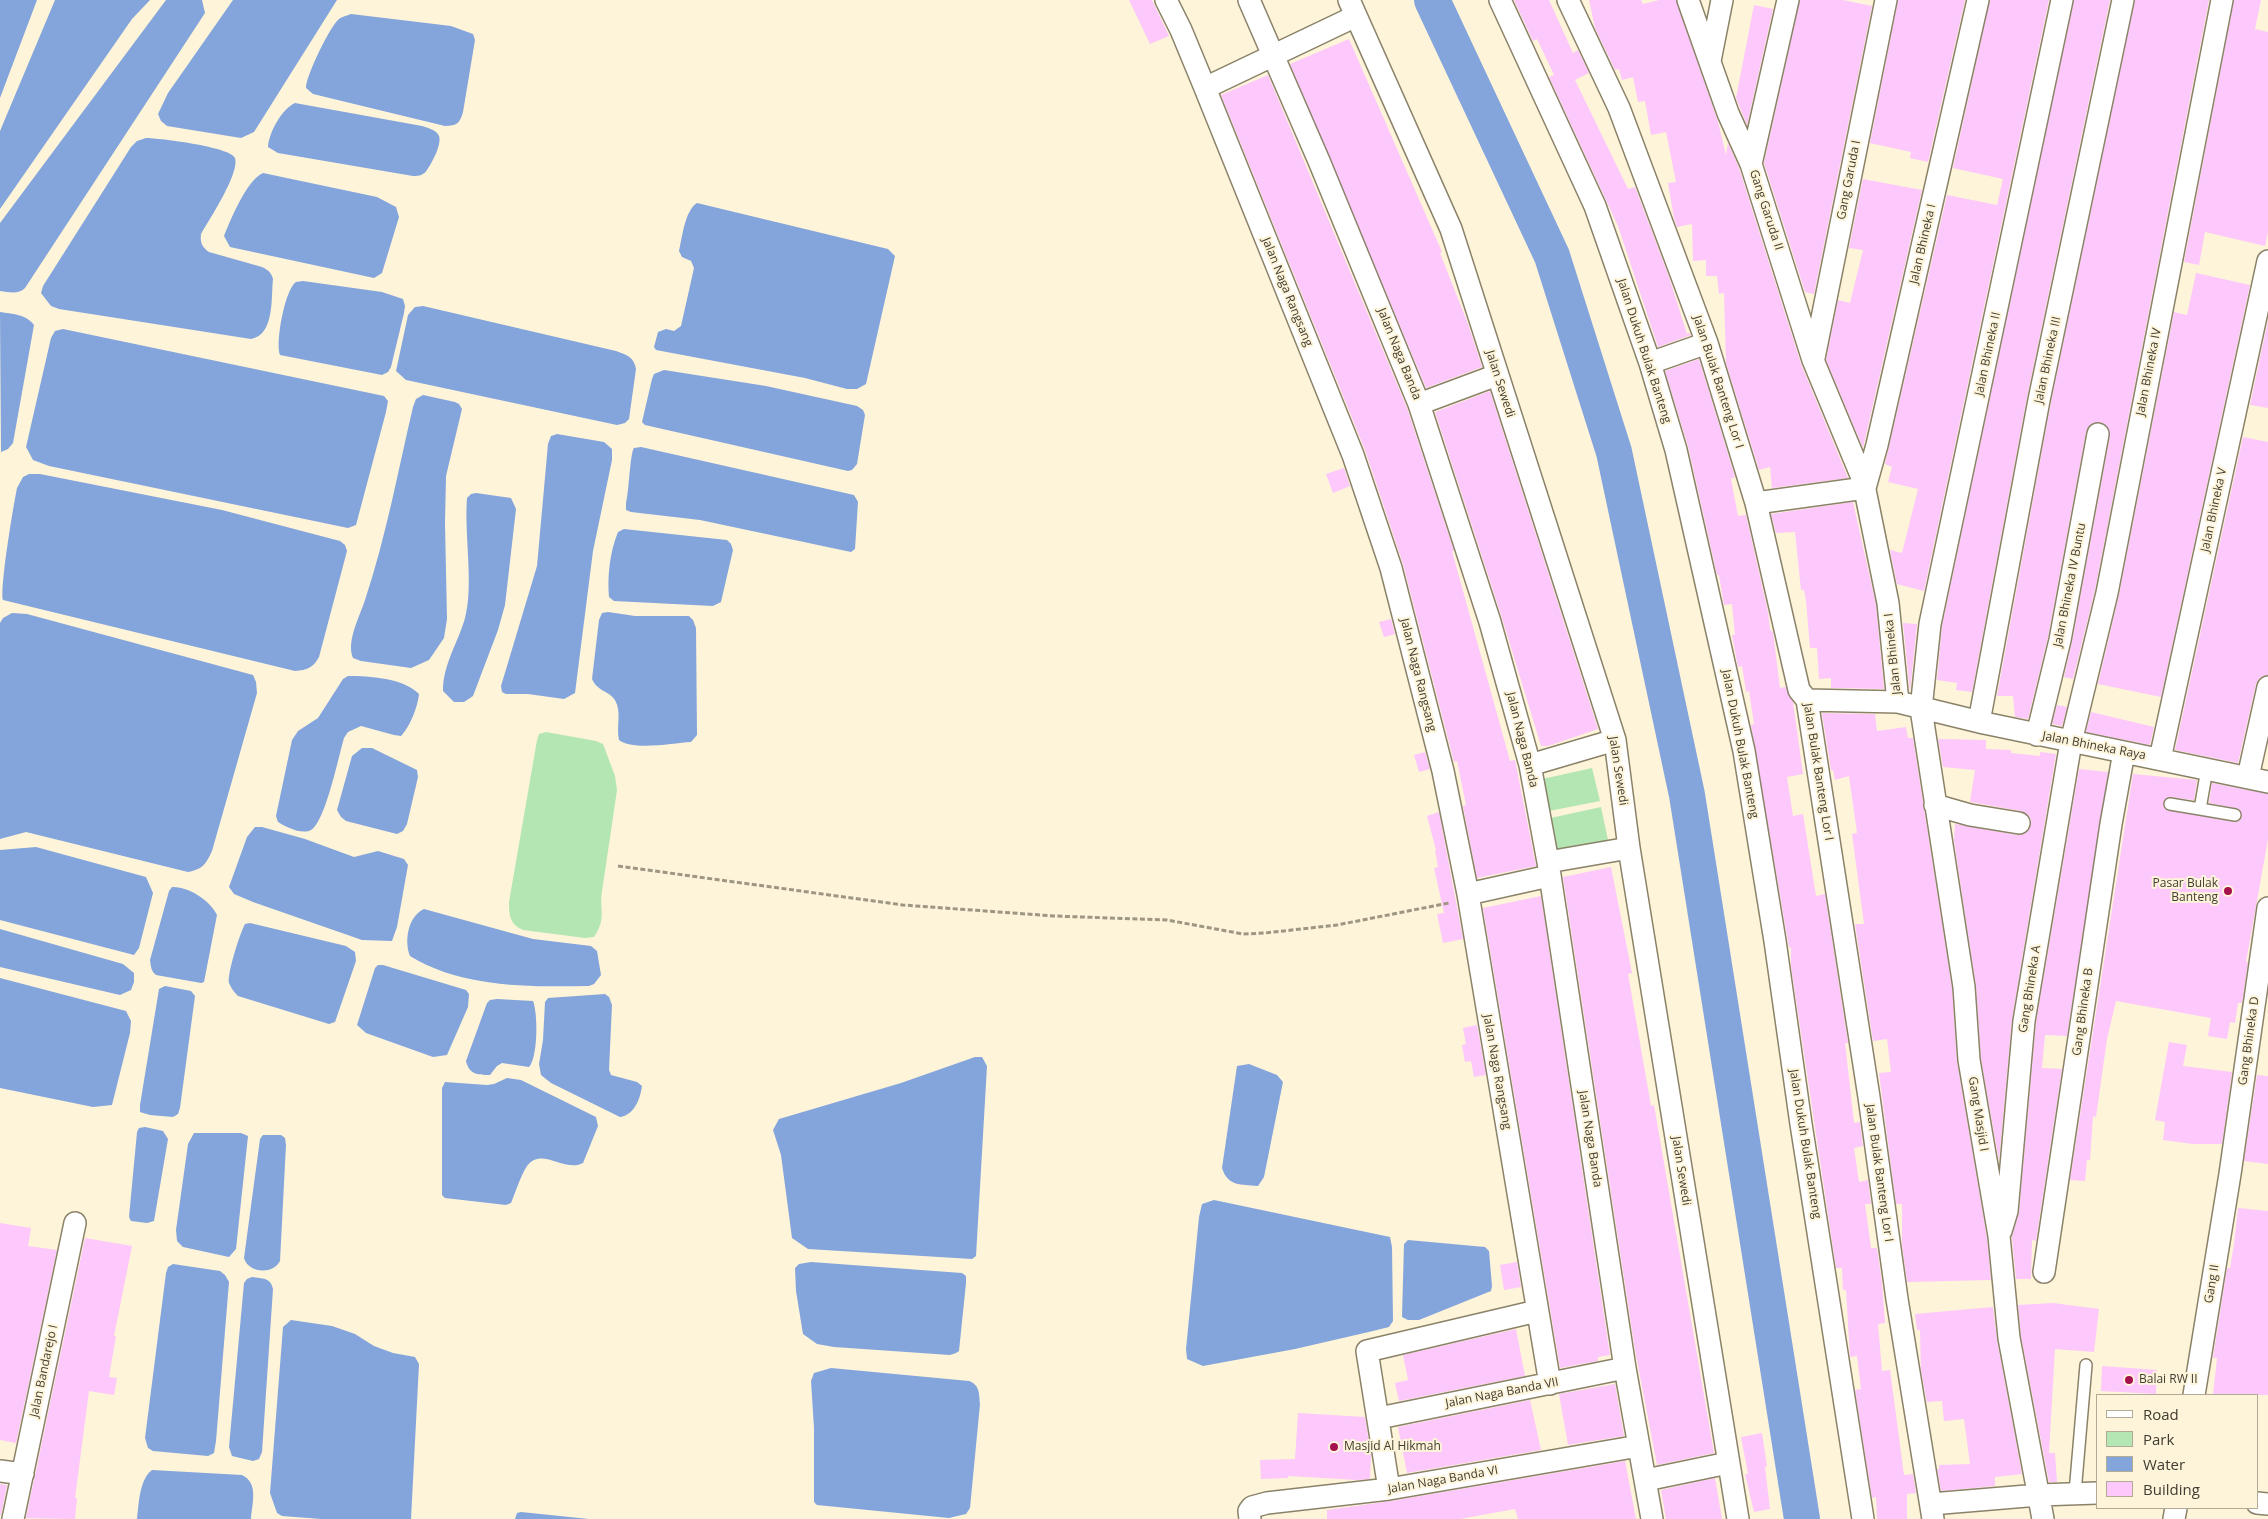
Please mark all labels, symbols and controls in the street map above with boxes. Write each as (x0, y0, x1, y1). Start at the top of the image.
street label: Gang Garuda I (1834, 139, 1864, 221)
street label: Gang Garuda II (1746, 168, 1786, 252)
street label: Jalan Bhineka I (1907, 203, 1939, 285)
street label: Jalan Naga Rangsang (1259, 235, 1315, 349)
street label: Jalan Dukuh Bulak Banteng (1614, 277, 1674, 425)
street label: Jalan Naga Banda (1374, 306, 1424, 402)
street label: Jalan Bhineka II (1972, 311, 2004, 397)
street label: Jalan Bulak Banteng Lor I (1690, 314, 1746, 450)
street label: Jalan Bhineka III (2032, 315, 2064, 405)
street label: Jalan Bhineka IV (2133, 327, 2165, 417)
street label: Jalan Sewedi (1482, 349, 1518, 419)
street label: Jalan Bhineka V (2198, 467, 2230, 553)
street label: Jalan Bhineka IV Buntu (2051, 522, 2089, 648)
street label: Jalan Bhineka I (1882, 613, 1904, 695)
street label: Jalan Naga Rangsang (1397, 617, 1439, 733)
street label: Jalan Dukuh Bulak Banteng (1719, 668, 1761, 820)
street label: Jalan Naga Banda (1503, 691, 1541, 789)
street label: Jalan Bulak Banteng Lor I (1800, 702, 1836, 842)
street label: Jalan Bhineka Raya (2041, 729, 2147, 763)
street label: Jalan Sewedi (1605, 735, 1631, 807)
place label: Pasar Bulak Banteng (2153, 877, 2218, 905)
marker: Pasar Bulak Banteng (2222, 885, 2234, 897)
street label: Gang Bhineka A (2016, 944, 2044, 1034)
street label: Gang Bhineka B (2070, 967, 2096, 1057)
street label: Gang Bhineka D (2236, 996, 2262, 1086)
street label: Jalan Naga Rangsang (1480, 1013, 1514, 1131)
street label: Jalan Dukuh Bulak Banteng (1786, 1068, 1824, 1220)
street label: Gang Masjid I (1965, 1076, 1991, 1152)
street label: Jalan Naga Banda (1575, 1090, 1605, 1188)
street label: Jalan Bulak Banteng Lor I (1862, 1103, 1896, 1243)
street label: Jalan Sewedi (1668, 1135, 1694, 1207)
street label: Gang II (2202, 1264, 2222, 1304)
street label: Jalan Bandarejo I (27, 1323, 61, 1419)
place label: Balai RW II (2139, 1373, 2198, 1387)
marker: Balai RW II (2123, 1374, 2135, 1386)
street label: Jalan Naga Banda VII (1444, 1375, 1560, 1411)
legend (2096, 1394, 2258, 1509)
text: Road (2143, 1404, 2179, 1424)
text: Park (2143, 1429, 2174, 1449)
place label: Masjid Al Hikmah (1344, 1440, 1441, 1454)
marker: Masjid Al Hikmah (1328, 1441, 1340, 1453)
text: Water (2143, 1454, 2185, 1474)
street label: Jalan Naga Banda VI (1387, 1463, 1499, 1497)
text: Building (2143, 1479, 2200, 1499)

